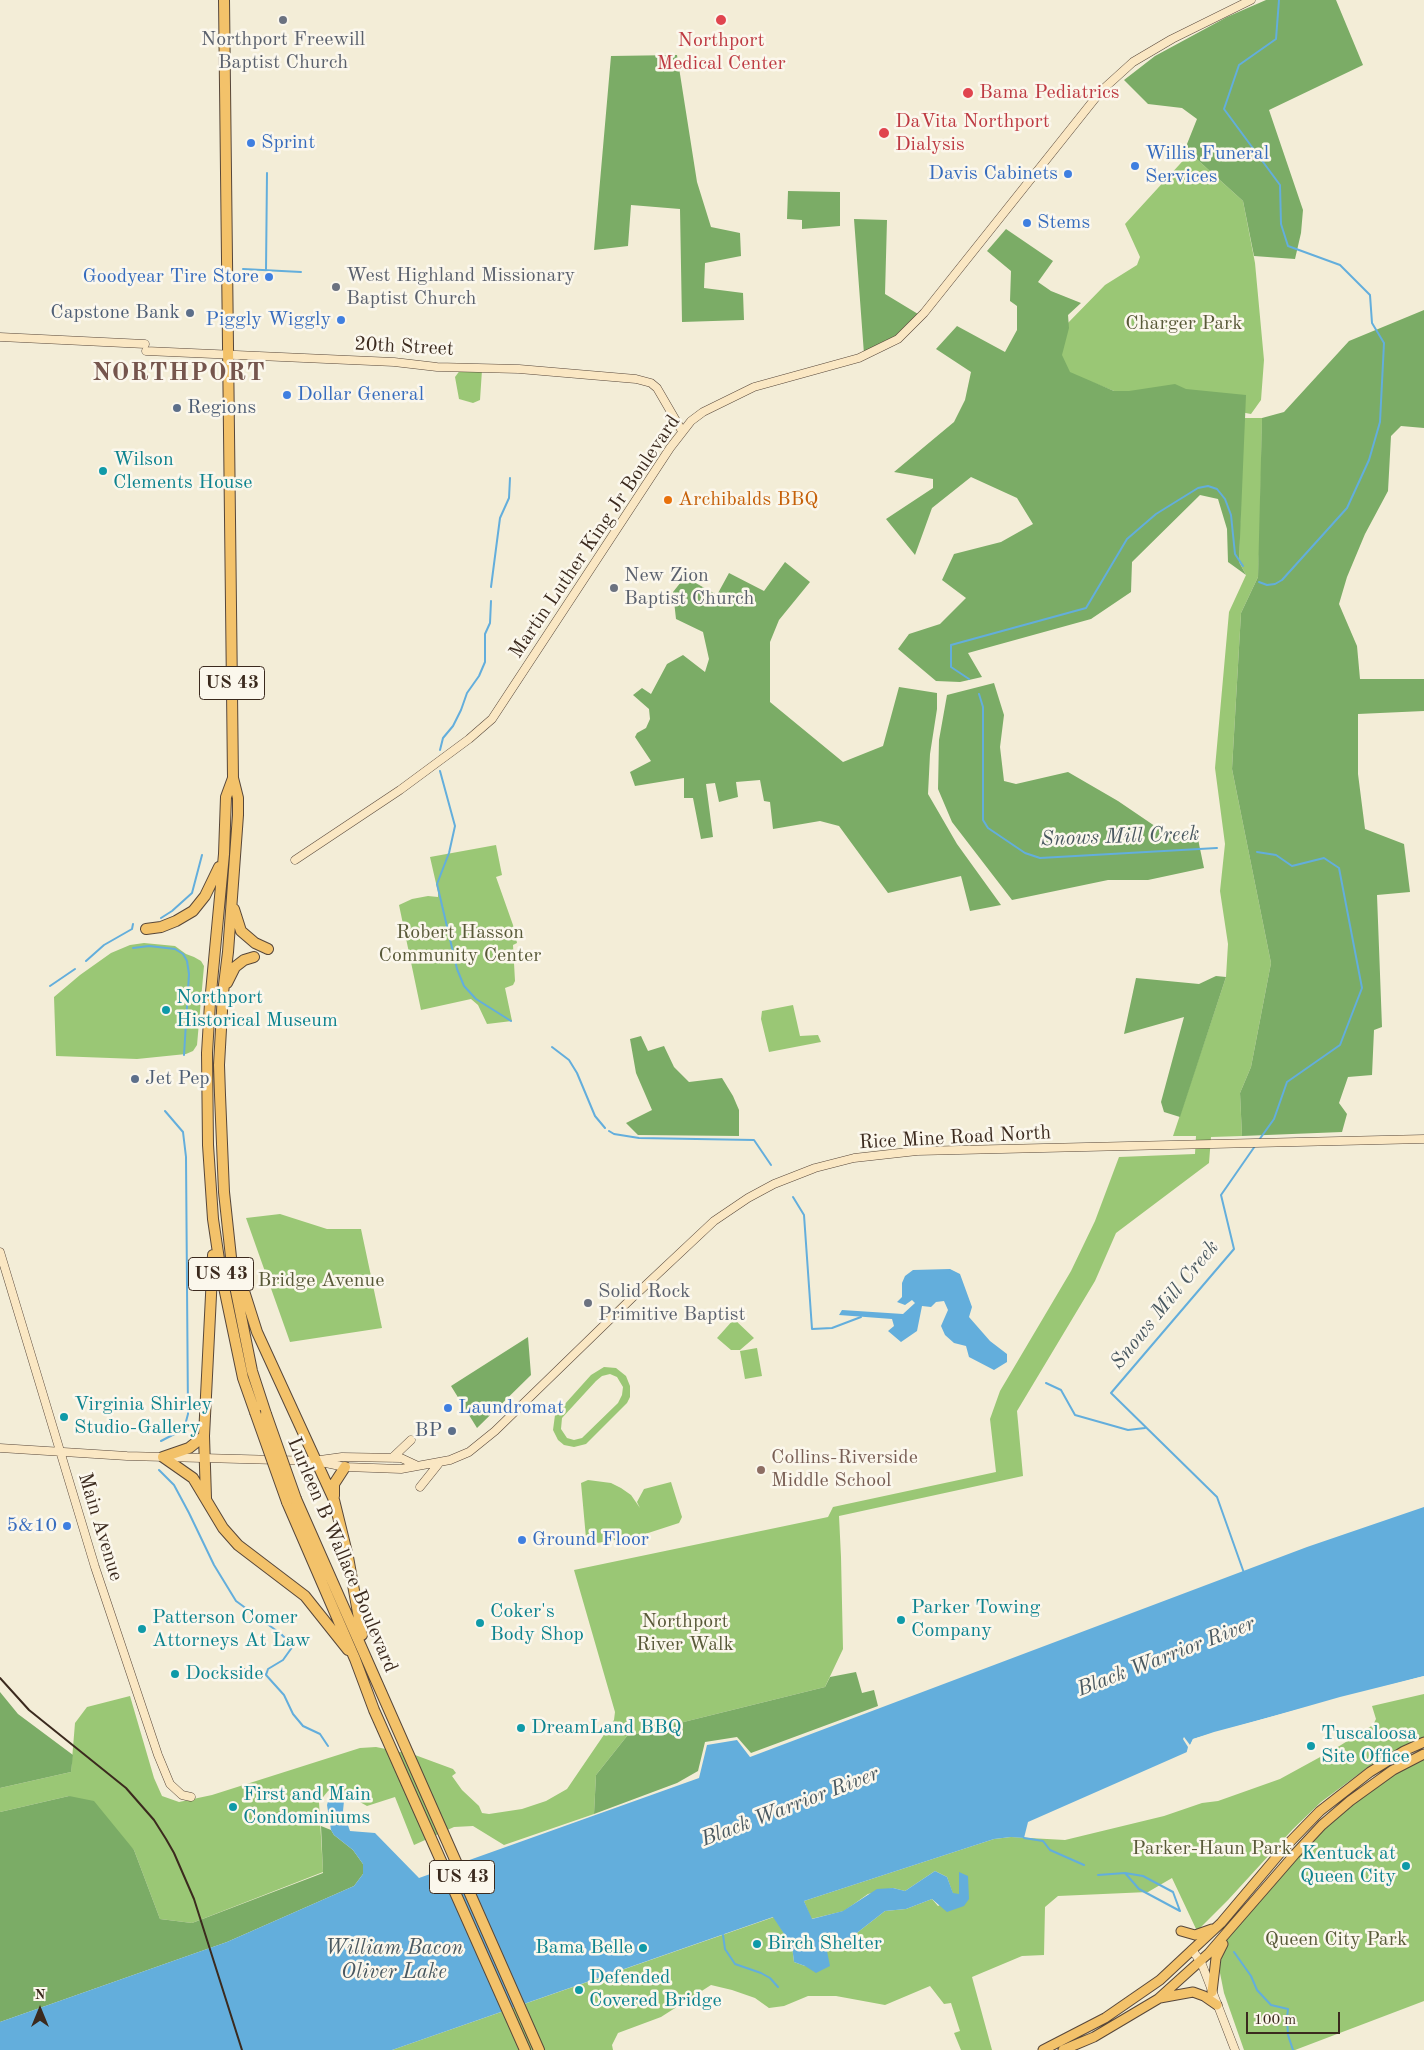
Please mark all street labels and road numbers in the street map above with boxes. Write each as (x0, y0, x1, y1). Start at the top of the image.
street label: 20th Street (354, 332, 454, 362)
street label: Martin Luther King Jr Boulevard (504, 411, 686, 663)
road number: US 43 (200, 666, 264, 700)
street label: Rice Mine Road North (858, 1121, 1052, 1155)
road number: US 43 (188, 1258, 254, 1290)
street label: Lurleen B Wallace Boulevard (281, 1434, 403, 1676)
street label: Main Avenue (72, 1470, 128, 1584)
road number: US 43 (430, 1860, 494, 1894)

